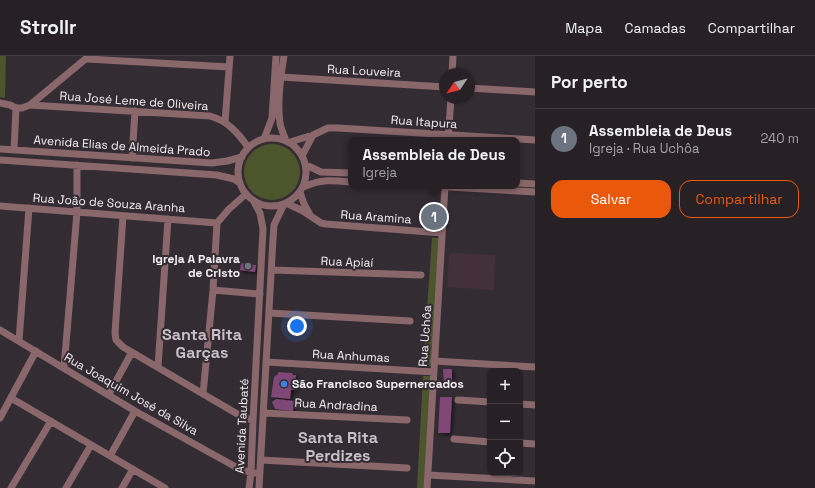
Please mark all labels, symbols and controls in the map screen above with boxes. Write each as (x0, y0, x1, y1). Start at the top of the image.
text: Strollr (20, 15, 77, 40)
text: Mapa (565, 19, 602, 37)
text: Camadas (624, 19, 686, 37)
text: Compartilhar (708, 19, 795, 37)
street label: Rua Louveira (327, 61, 401, 81)
north arrow (439, 68, 475, 104)
text: Por perto (551, 71, 628, 93)
street label: Rua José Leme de Oliveira (59, 88, 209, 114)
street label: Rua Itapura (390, 112, 458, 132)
text: Assembleia de Deus (589, 121, 732, 140)
text: 1 (561, 130, 567, 147)
text: 240 m (761, 130, 799, 147)
street label: Avenida Elias de Almeida Prado (33, 132, 211, 160)
popup (348, 137, 520, 189)
text: Igreja · Rua Uchôa (589, 140, 700, 157)
text: Assembleia de Deus (362, 145, 506, 164)
text: Igreja (362, 164, 397, 181)
button: Salvar (551, 180, 671, 218)
button: Compartilhar (679, 180, 799, 218)
street label: Rua João de Souza Aranha (32, 190, 186, 216)
pin: 1 (421, 202, 447, 232)
street label: Rua Aramina (340, 207, 412, 227)
place label: Igreja A Palavra de Cristo (152, 251, 240, 281)
street label: Rua Apiaí (320, 253, 374, 271)
marker: Igreja A Palavra de Cristo (243, 261, 253, 271)
street label: Rua Uchôa (415, 305, 435, 367)
your location (287, 316, 307, 336)
district label: Santa Rita Garças (162, 324, 242, 363)
street label: Rua Anhumas (312, 346, 390, 366)
street label: Rua Joaquim José da Silva (61, 349, 201, 439)
map controls (487, 368, 523, 476)
button: + (487, 368, 523, 404)
place label: São Francisco Supernercados (292, 376, 464, 392)
street label: Avenida Taubaté (232, 378, 252, 474)
marker: São Francisco Supernercados (279, 379, 289, 389)
street label: Rua Andradina (294, 395, 378, 415)
button: − (487, 404, 523, 440)
district label: Santa Rita Perdizes (298, 427, 378, 466)
button: locate (487, 440, 523, 476)

